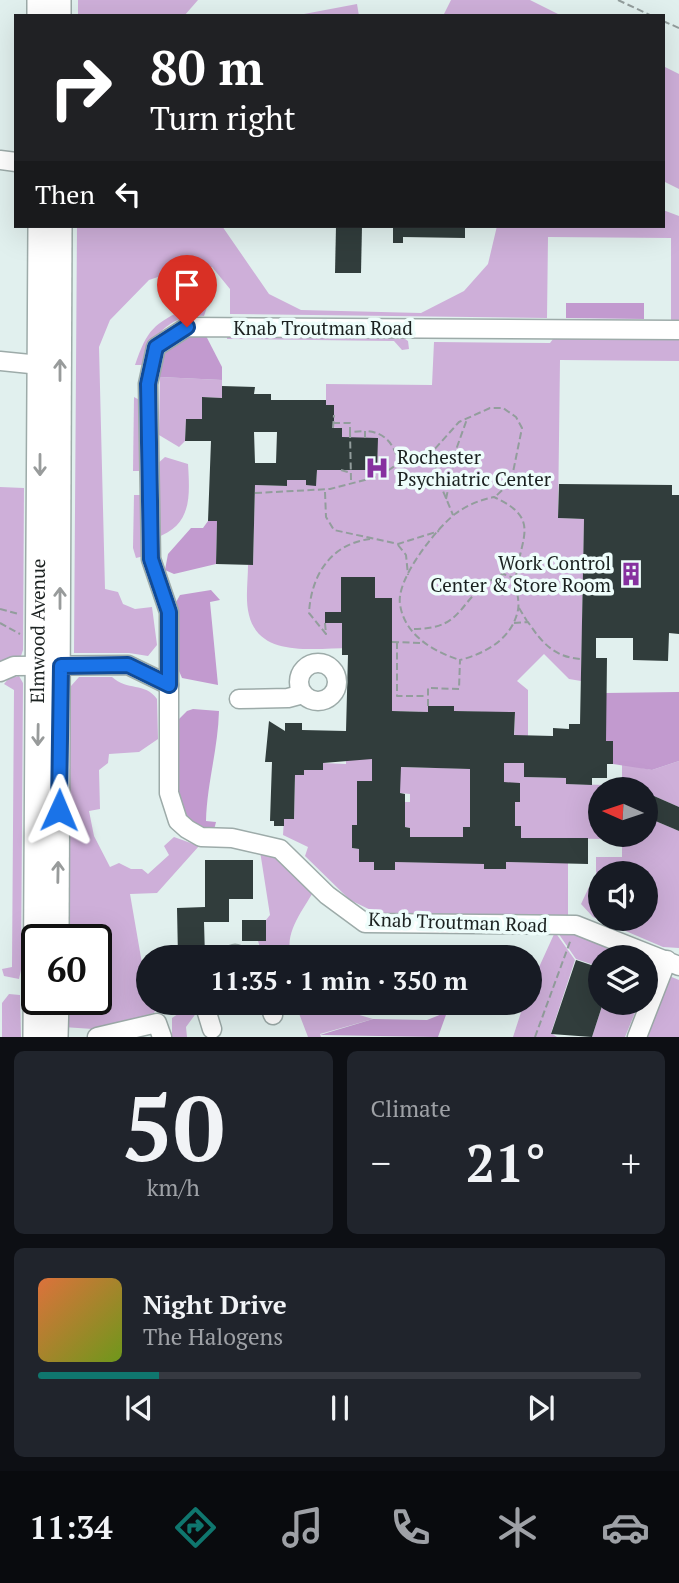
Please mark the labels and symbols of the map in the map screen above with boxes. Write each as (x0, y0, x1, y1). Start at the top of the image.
pin (157, 255, 217, 327)
street label: Knab Troutman Road (233, 315, 413, 340)
one-way arrow (53, 359, 67, 382)
place label: Rochester Psychiatric Center (397, 444, 552, 491)
one-way arrow (33, 454, 47, 477)
hospital icon: Rochester Psychiatric Center (363, 454, 391, 482)
place label: Work Control Center & Store Room (430, 550, 612, 597)
street label: Elmwood Avenue (24, 558, 50, 704)
building icon: Work Control Center & Store Room (617, 560, 645, 588)
one-way arrow (54, 586, 67, 609)
one-way arrow (32, 723, 45, 746)
position arrow (22, 773, 96, 847)
north arrow (588, 777, 658, 847)
one-way arrow (51, 860, 65, 883)
street label: Knab Troutman Road (368, 906, 549, 937)
speed limit sign: 60 (21, 924, 112, 1015)

